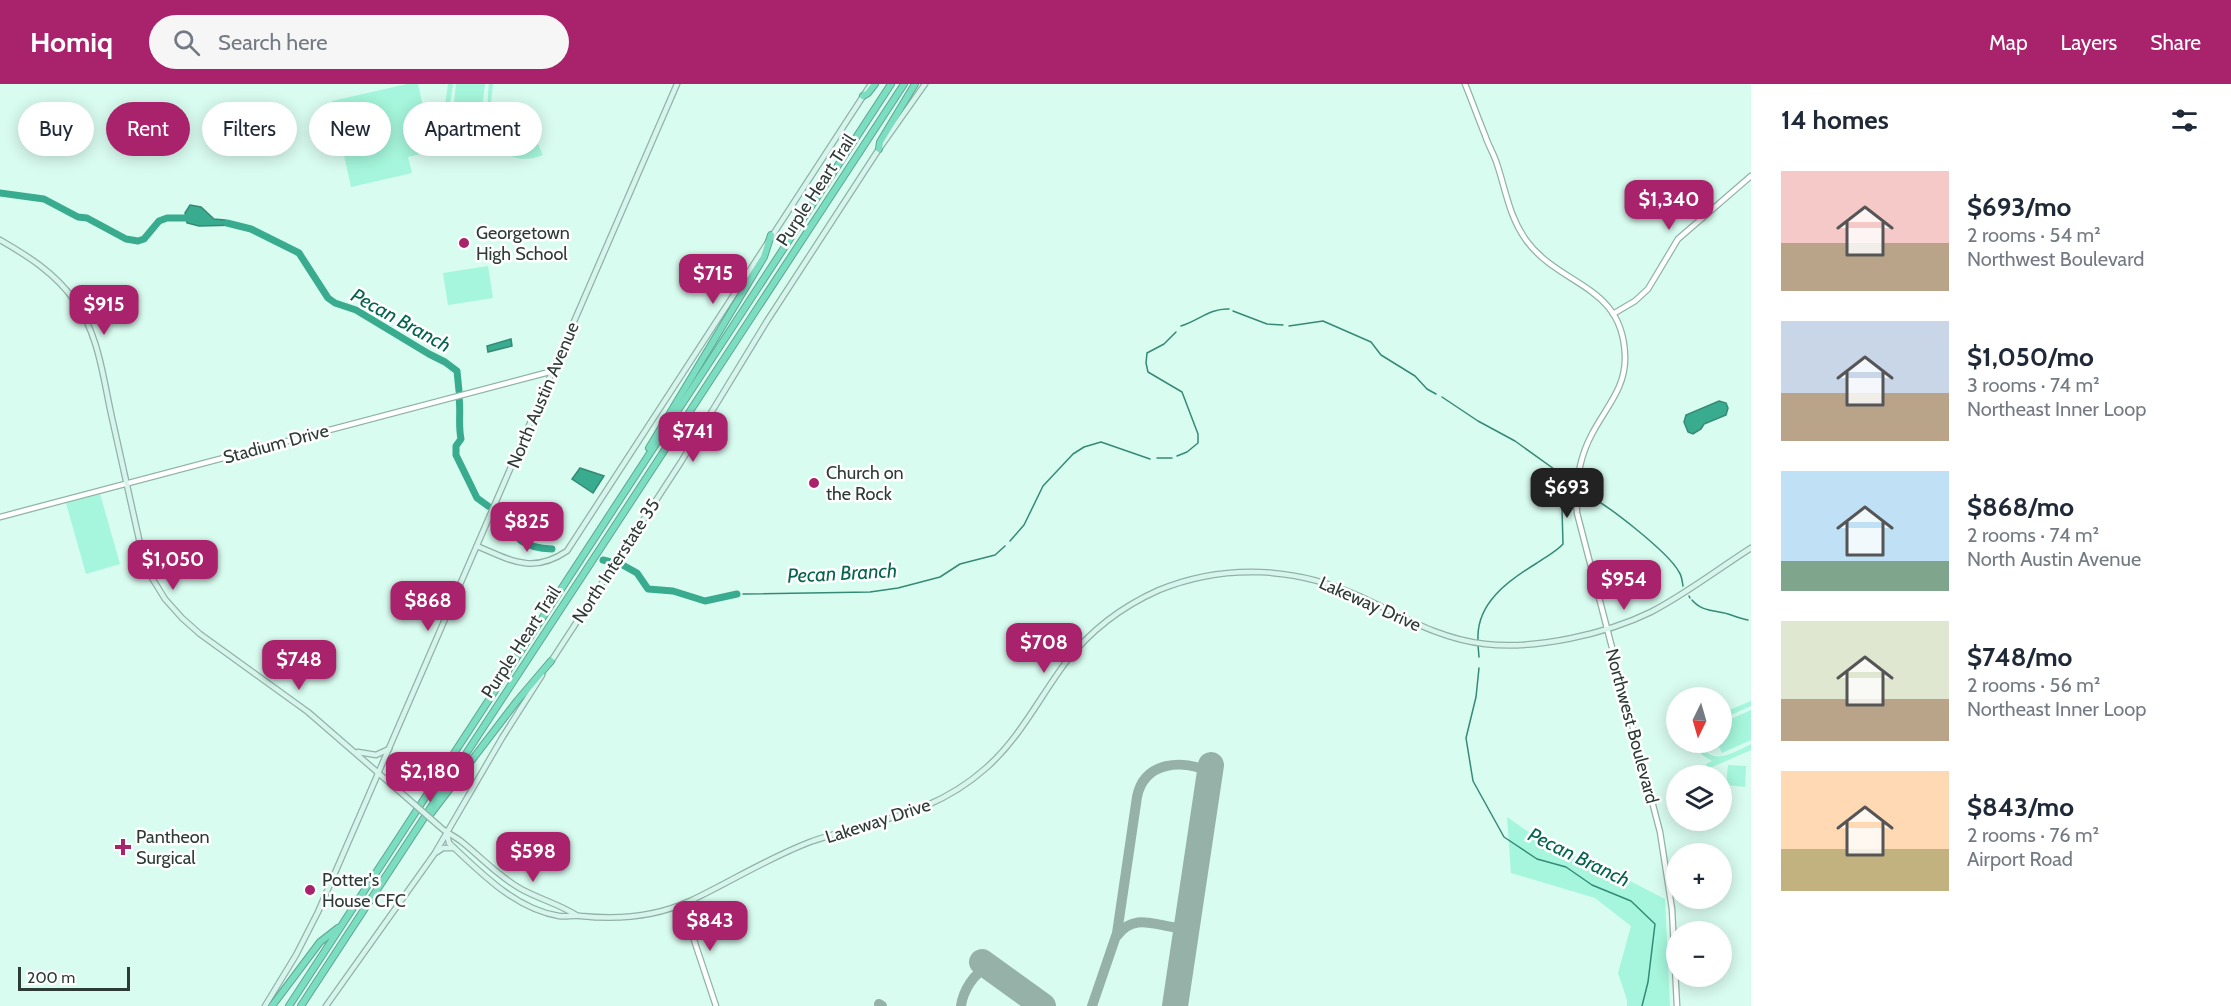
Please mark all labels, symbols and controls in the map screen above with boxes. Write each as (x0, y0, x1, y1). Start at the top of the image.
search box (149, 15, 569, 69)
text: Homiq (30, 25, 113, 59)
icon: search (170, 26, 203, 59)
text: Search here (218, 29, 327, 56)
text: Map (1989, 30, 2028, 55)
text: Layers (2061, 30, 2117, 55)
text: Share (2150, 30, 2201, 55)
chip: Buy (18, 102, 94, 156)
chip: Rent (106, 102, 190, 156)
chip: Filters (202, 102, 297, 156)
chip: New (309, 102, 391, 156)
chip: Apartment (403, 102, 542, 156)
text: 14 homes (1781, 104, 1889, 136)
icon: filters (2168, 104, 2201, 137)
street label: Purple Heart Trail (772, 129, 861, 250)
pin: $1,340 (1620, 180, 1718, 231)
text: $1,340 (1639, 187, 1699, 211)
text: $693/mo (1967, 191, 2071, 223)
icon: home (1829, 195, 1901, 267)
place label: Georgetown High School (476, 222, 570, 265)
text: 2 rooms · 54 m² (1967, 223, 2101, 247)
marker: Georgetown High School (457, 236, 471, 250)
text: Northwest Boulevard (1967, 247, 2144, 271)
pin: $715 (677, 254, 749, 305)
text: $715 (693, 261, 733, 285)
water label: Pecan Branch (347, 283, 455, 357)
pin: $915 (68, 285, 140, 336)
text: $915 (84, 292, 124, 316)
street label: North Austin Avenue (502, 319, 584, 471)
text: $1,050/mo (1967, 341, 2094, 373)
icon: home (1829, 345, 1901, 417)
text: 3 rooms · 74 m² (1967, 373, 2100, 397)
text: Northeast Inner Loop (1967, 397, 2146, 421)
pin: $741 (657, 412, 729, 463)
street label: Stadium Drive (221, 419, 331, 469)
text: $741 (673, 419, 713, 443)
place label: Church on the Rock (826, 462, 904, 505)
pin: $693 (1531, 468, 1603, 519)
text: $693 (1545, 475, 1589, 499)
marker: Church on the Rock (807, 476, 821, 490)
text: $868/mo (1967, 491, 2074, 523)
street label: North Interstate 35 (568, 495, 664, 627)
icon: home (1829, 495, 1901, 567)
pin: $825 (491, 502, 563, 553)
text: $825 (505, 509, 550, 533)
text: 2 rooms · 74 m² (1967, 523, 2099, 547)
pin: $1,050 (124, 540, 222, 591)
text: $1,050 (142, 547, 204, 571)
text: North Austin Avenue (1967, 547, 2141, 571)
water label: Pecan Branch (786, 558, 898, 588)
pin: $954 (1588, 560, 1660, 611)
text: $954 (1601, 567, 1647, 591)
street label: Lakeway Drive (1316, 572, 1424, 636)
pin: $868 (392, 581, 464, 632)
street label: Purple Heart Trail (477, 581, 566, 702)
text: $868 (405, 588, 452, 612)
pin: $708 (1008, 623, 1080, 674)
text: $708 (1020, 630, 1068, 654)
pin: $748 (263, 640, 335, 691)
text: $748/mo (1967, 641, 2072, 673)
icon: home (1829, 645, 1901, 717)
street label: Northwest Boulevard (1601, 646, 1663, 806)
text: $748 (276, 647, 322, 671)
text: 2 rooms · 56 m² (1967, 673, 2100, 697)
north arrow (1666, 687, 1732, 753)
map controls (1666, 687, 1732, 987)
text: Northeast Inner Loop (1967, 697, 2146, 721)
pin: $2,180 (381, 752, 479, 803)
text: $2,180 (400, 759, 460, 783)
button: layers (1666, 765, 1732, 831)
text: $843/mo (1967, 791, 2074, 823)
street label: Lakeway Drive (823, 794, 933, 848)
icon: home (1829, 795, 1901, 867)
water label: Pecan Branch (1524, 822, 1634, 892)
text: 2 rooms · 76 m² (1967, 823, 2099, 847)
place label: Pantheon Surgical (136, 826, 210, 869)
pin: $598 (497, 832, 569, 883)
marker: Pantheon Surgical (114, 838, 132, 856)
text: $598 (510, 839, 556, 863)
button: + (1666, 843, 1732, 909)
text: Airport Road (1967, 847, 2073, 871)
place label: Potter's House CFC (322, 869, 406, 912)
marker: Potter's House CFC (303, 883, 317, 897)
pin: $843 (674, 901, 746, 952)
text: $843 (687, 908, 733, 932)
button: − (1666, 921, 1732, 987)
scale bar (18, 964, 130, 992)
text: 200 m (27, 968, 75, 987)

